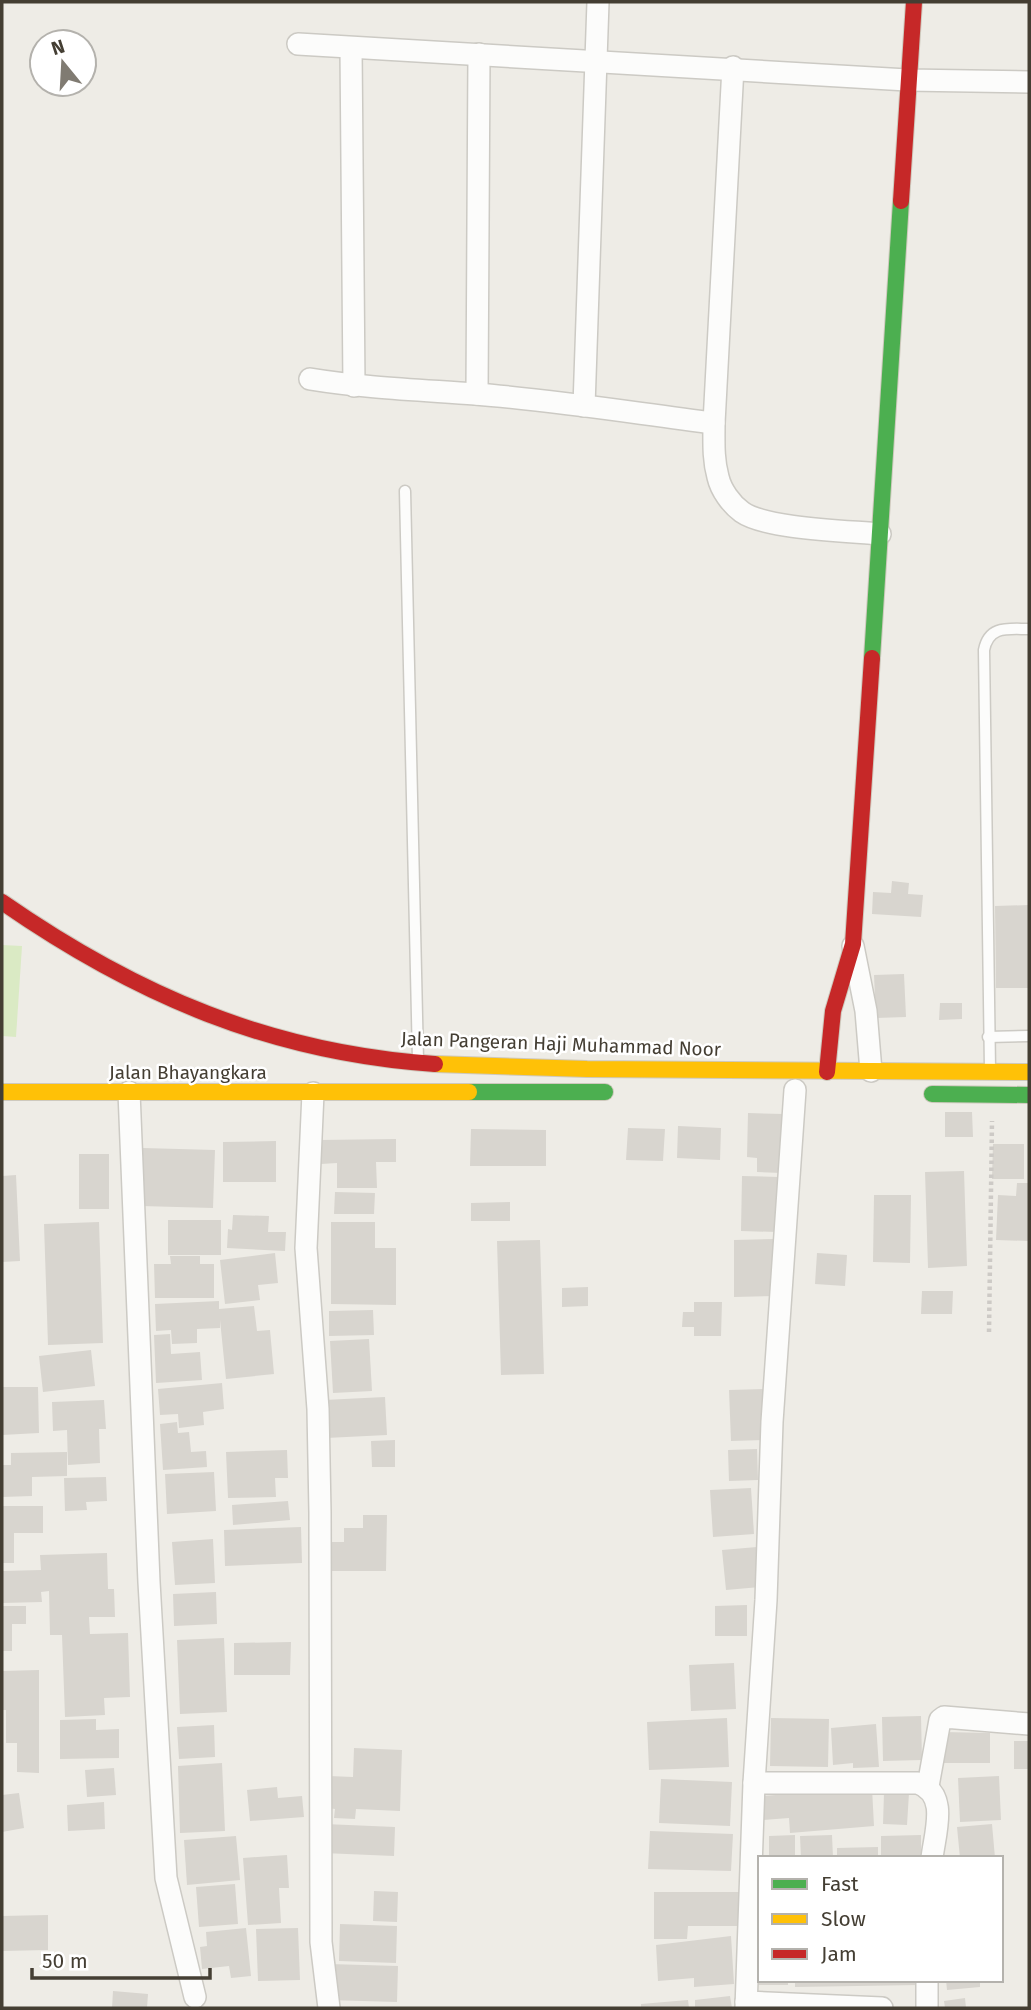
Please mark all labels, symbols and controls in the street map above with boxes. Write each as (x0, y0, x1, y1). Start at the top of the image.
north arrow (28, 28, 98, 98)
text: N (48, 34, 67, 60)
street label: Jalan Pangeran Haji Muhammad Noor (401, 1027, 722, 1061)
street label: Jalan Bhayangkara (109, 1061, 267, 1084)
legend (758, 1856, 1003, 1982)
text: Fast (821, 1871, 859, 1897)
text: Slow (821, 1906, 866, 1932)
scale bar (32, 1937, 210, 1981)
text: Jam (821, 1941, 857, 1967)
text: 50 m (42, 1948, 88, 1974)

